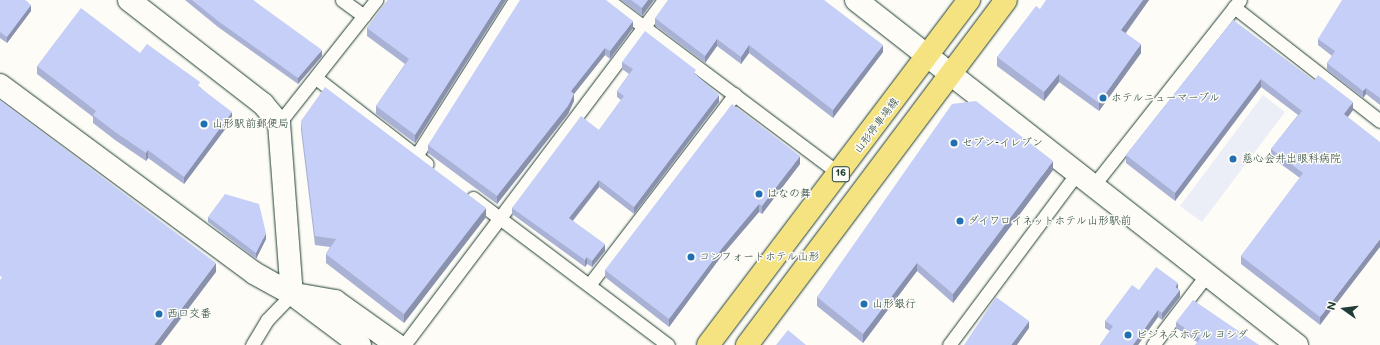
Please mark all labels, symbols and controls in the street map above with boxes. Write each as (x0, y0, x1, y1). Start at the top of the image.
place label: ホテルニューマーブル (1111, 91, 1221, 105)
marker: ホテルニューマーブル (1098, 93, 1108, 103)
street label: 山形停車場線 (852, 96, 902, 156)
place label: 山形駅前郵便局 (212, 117, 289, 131)
marker: 山形駅前郵便局 (199, 119, 209, 129)
place label: セブン-イレブン (962, 136, 1043, 150)
marker: セブン-イレブン (949, 138, 959, 148)
place label: 慈心会井出眼科病院 (1242, 152, 1341, 166)
marker: 慈心会井出眼科病院 (1227, 153, 1239, 165)
road number: 16 (831, 166, 851, 182)
place label: はなの舞 (767, 187, 811, 201)
marker: はなの舞 (754, 189, 764, 199)
place label: ダイワロイネットホテル山形駅前 (968, 214, 1133, 228)
marker: ダイワロイネットホテル山形駅前 (955, 216, 965, 226)
place label: コンフォートホテル山形 (699, 250, 820, 264)
marker: コンフォートホテル山形 (686, 252, 696, 262)
north arrow (1324, 289, 1364, 329)
place label: 山形銀行 (872, 297, 916, 311)
marker: 山形銀行 (859, 299, 869, 309)
text: N (1325, 300, 1339, 312)
place label: 西口交番 (167, 307, 211, 321)
marker: 西口交番 (154, 309, 164, 319)
place label: ビジネスホテル ヨシダ (1136, 328, 1249, 342)
marker: ビジネスホテル ヨシダ (1123, 330, 1133, 340)

